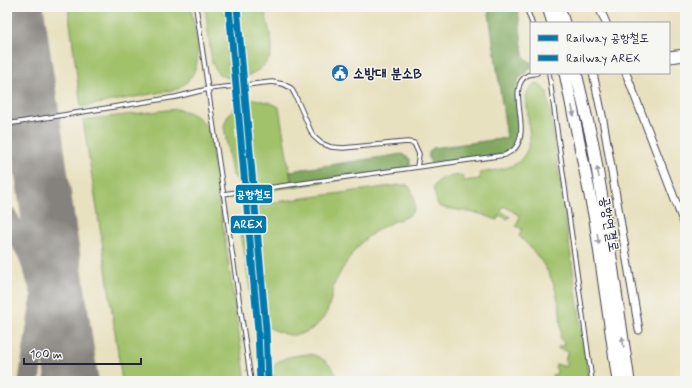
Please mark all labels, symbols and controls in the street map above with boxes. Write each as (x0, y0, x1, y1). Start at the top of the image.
legend (530, 22, 670, 74)
text: Railway 공항철도 (566, 31, 649, 47)
text: Railway AREX (566, 51, 641, 67)
public building icon: 소방대 분소B (330, 63, 350, 83)
place label: 소방대 분소B (353, 65, 422, 83)
one-way arrow (570, 105, 576, 117)
one-way arrow (595, 166, 601, 178)
line badge: 공항철도 (235, 184, 273, 204)
text: 공항철도 (236, 188, 272, 202)
street label: 공항연결로 (595, 195, 623, 253)
line badge: AREX (230, 215, 267, 234)
text: AREX (233, 218, 263, 232)
one-way arrow (595, 233, 601, 245)
one-way arrow (620, 336, 626, 348)
scale bar (24, 340, 141, 366)
text: 100 m (30, 347, 62, 363)

